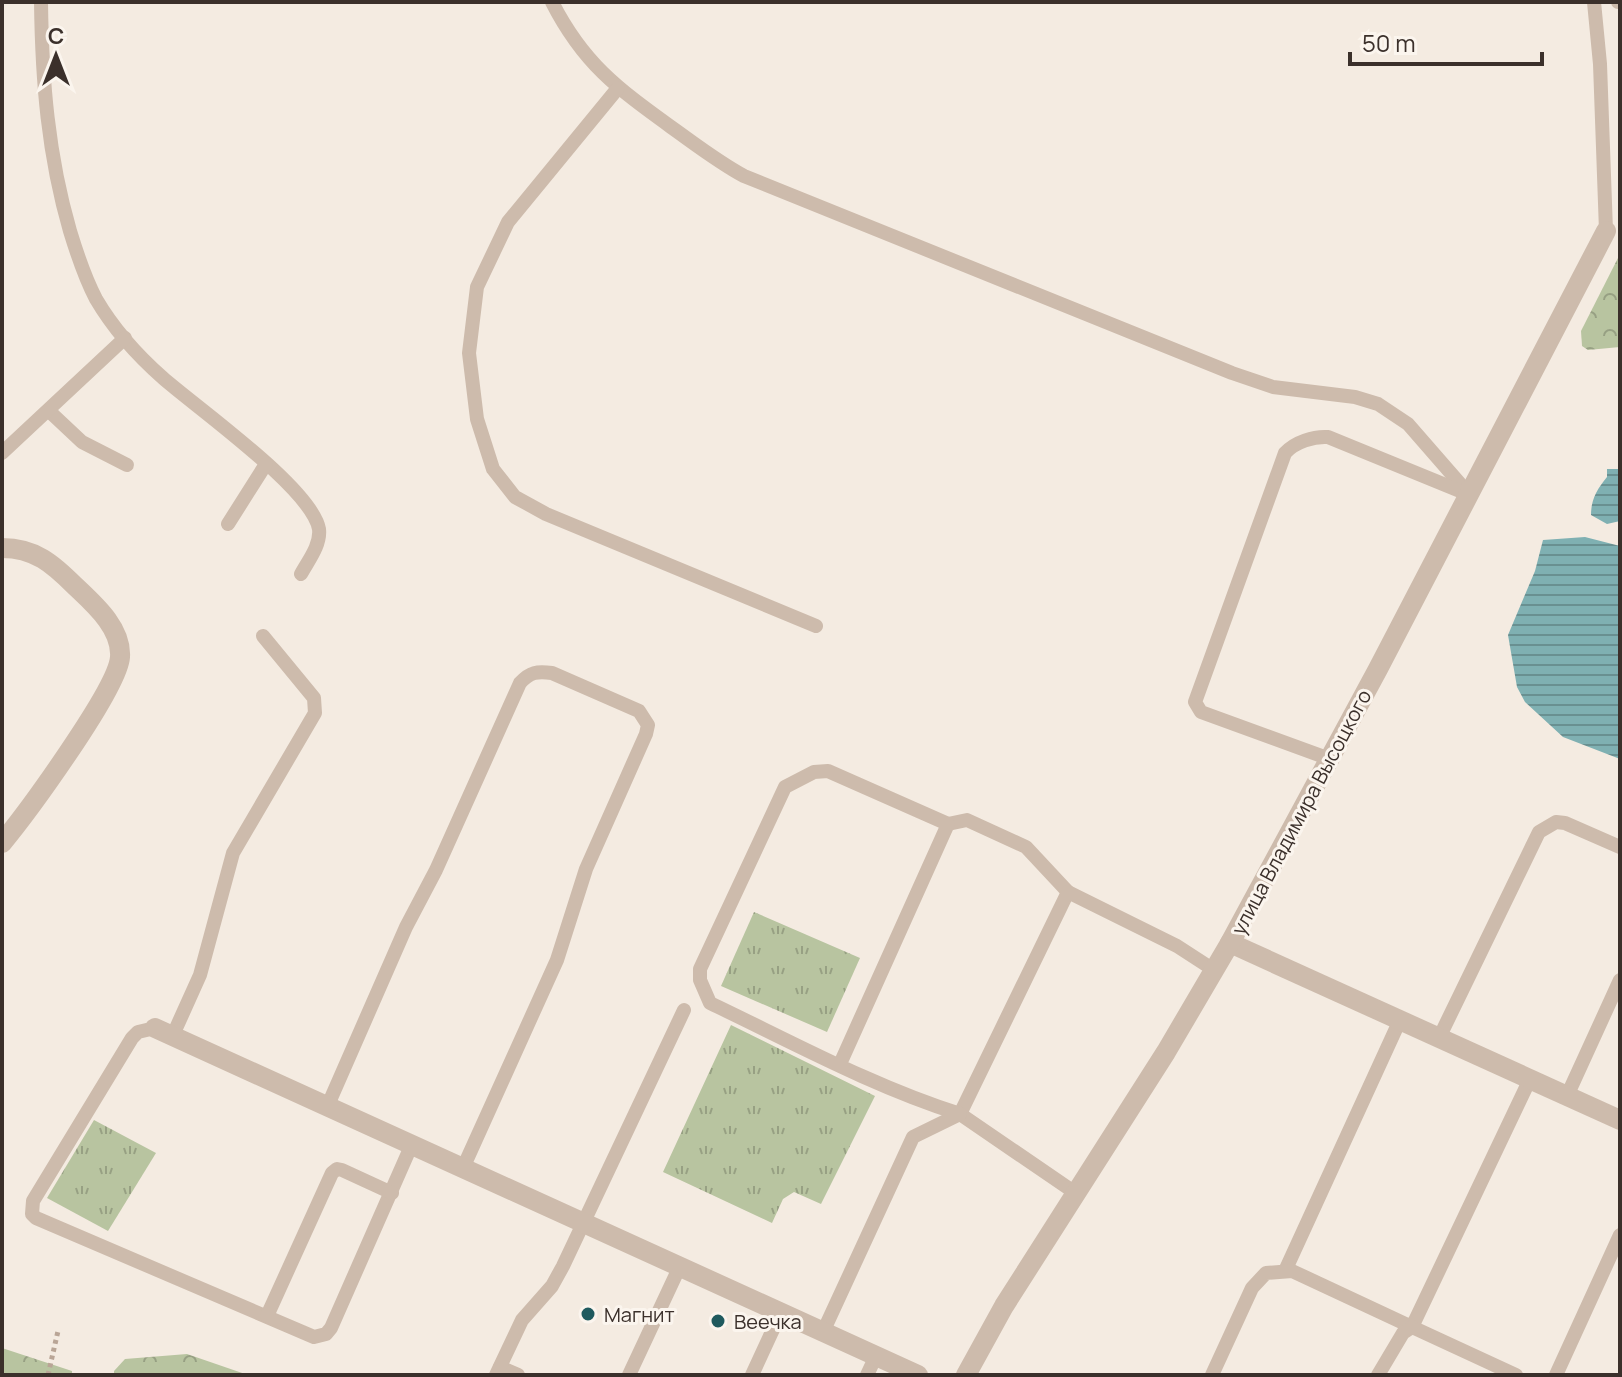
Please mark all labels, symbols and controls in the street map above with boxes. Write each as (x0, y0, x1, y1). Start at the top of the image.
north arrow (16, 16, 96, 96)
scale bar (1350, 16, 1542, 66)
text: С (48, 21, 64, 51)
text: 50 m (1362, 26, 1416, 59)
street label: улица Владимира Высоцкого (1225, 685, 1377, 939)
place label: Магнит (604, 1301, 675, 1328)
marker: Магнит (579, 1305, 597, 1323)
place label: Веечка (734, 1308, 802, 1335)
marker: Веечка (709, 1312, 727, 1330)

